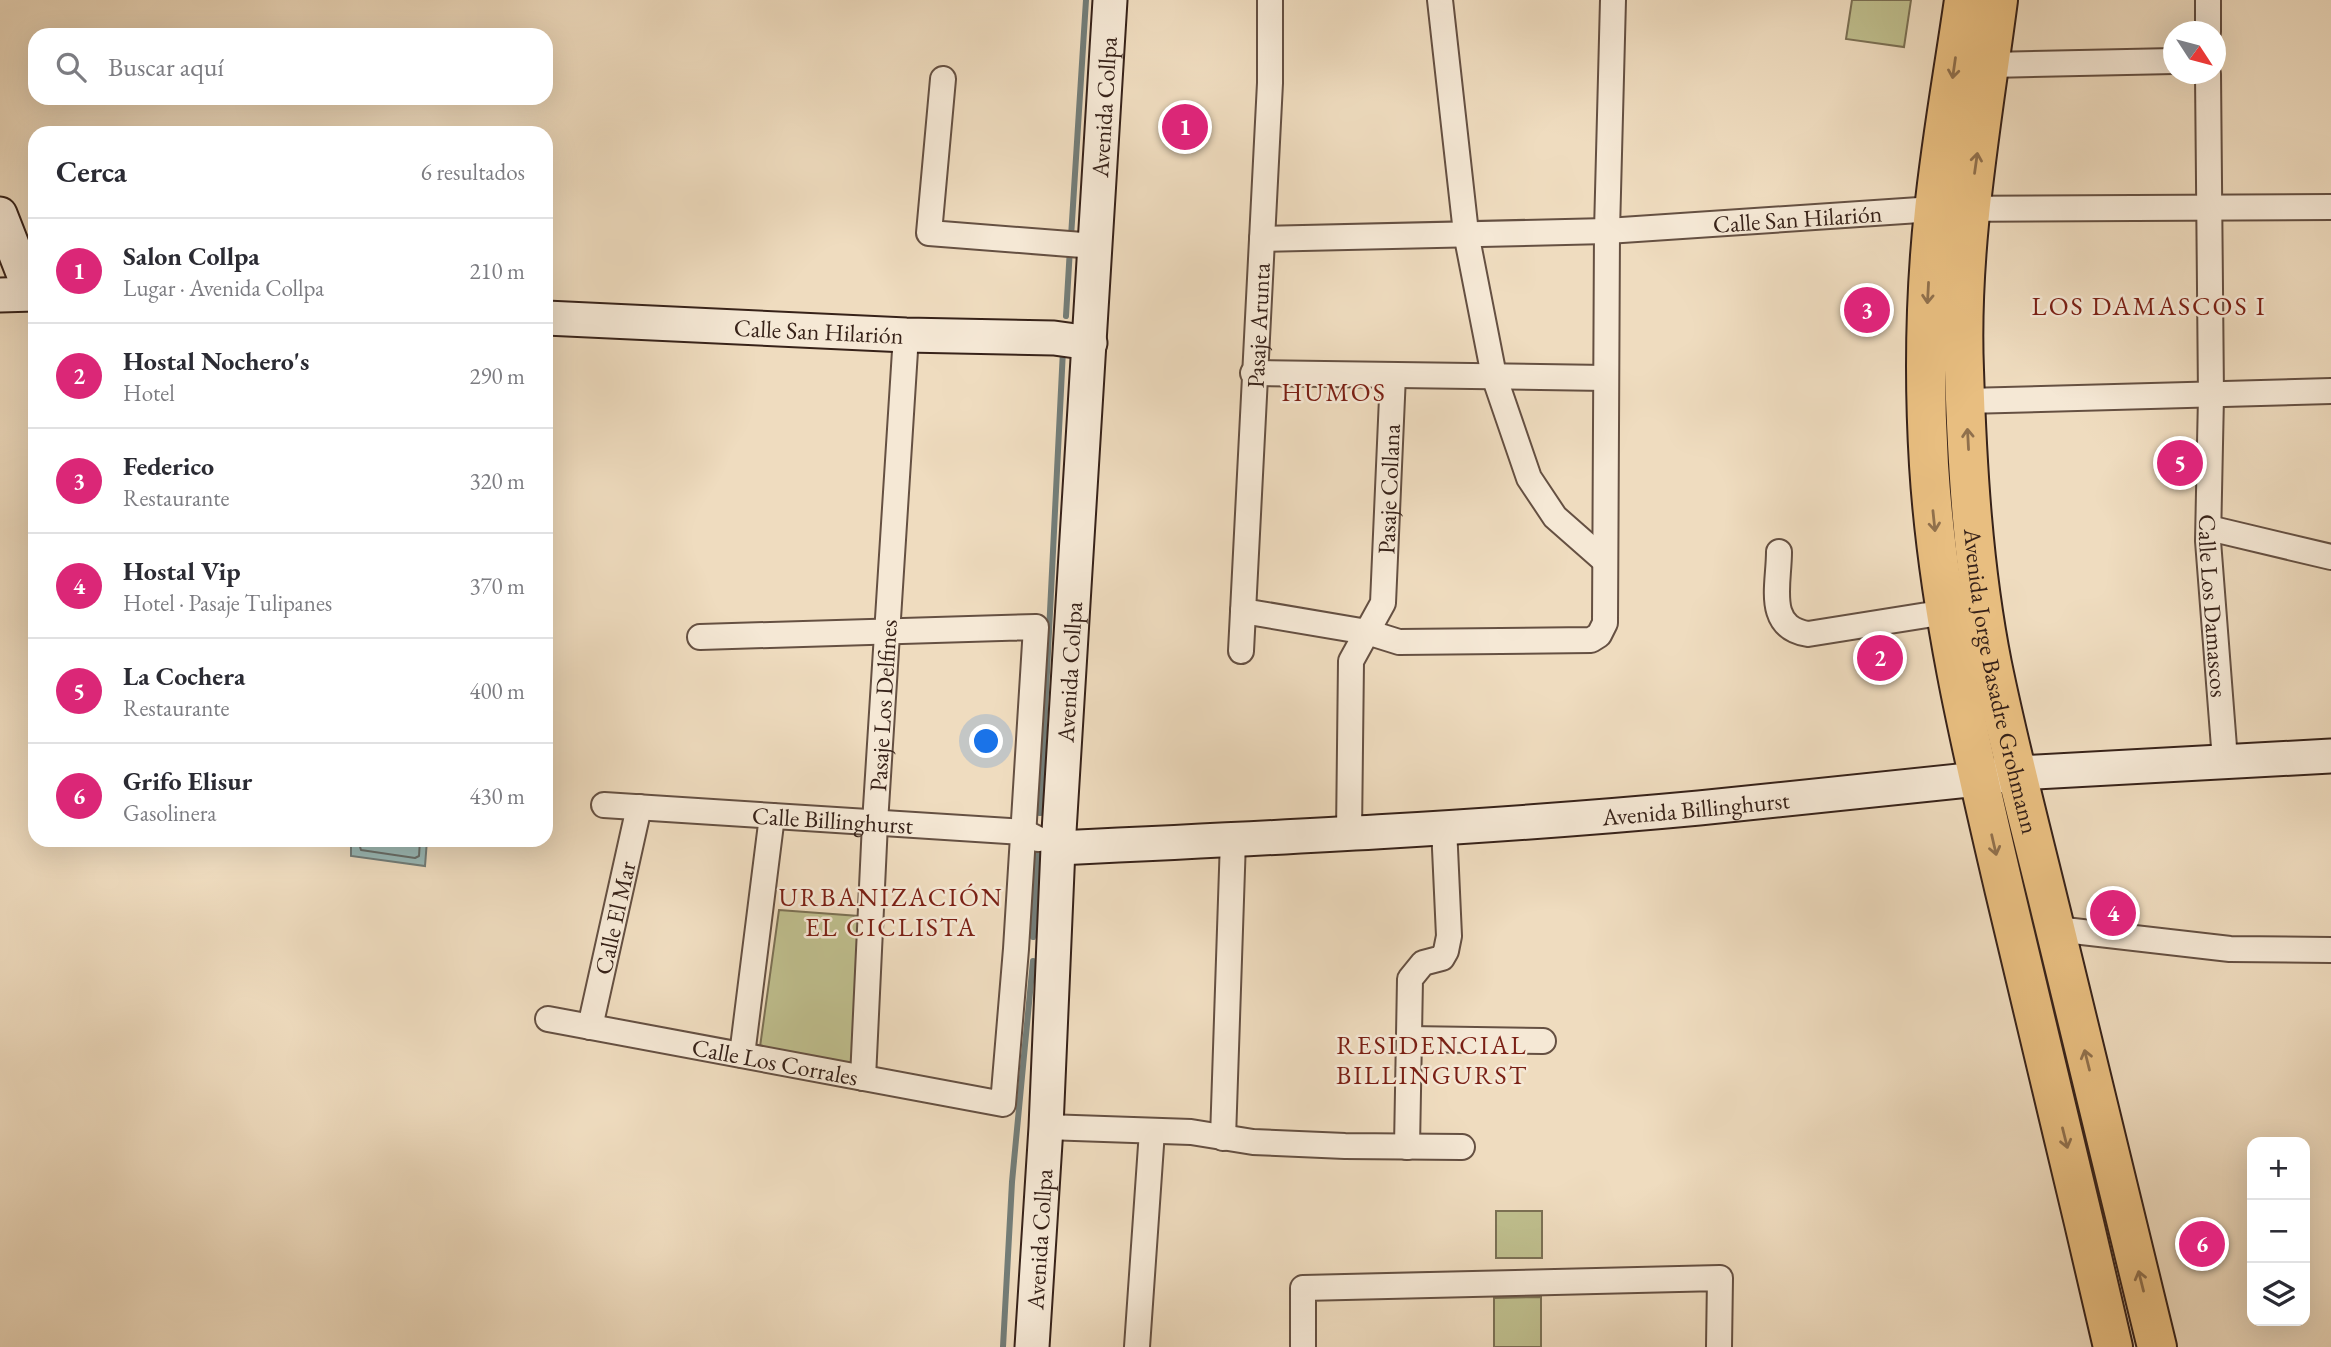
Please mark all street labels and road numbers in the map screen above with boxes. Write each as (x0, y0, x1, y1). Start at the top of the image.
street label: Avenida Collpa (1084, 35, 1123, 179)
street label: Calle San Hilarión (1712, 197, 1884, 239)
street label: Pasaje Arunta (1239, 262, 1276, 389)
street label: Calle San Hilarión (733, 311, 905, 350)
street label: Pasaje Collana (1370, 423, 1406, 555)
street label: Calle Los Damascos (2192, 514, 2236, 698)
street label: Avenida Jorge Basadre Grohmann (1957, 526, 2047, 837)
street label: Avenida Collpa (1049, 600, 1089, 744)
street label: Pasaje Los Delfines (862, 619, 903, 793)
street label: Avenida Billinghurst (1600, 784, 1791, 832)
street label: Calle Billinghurst (751, 799, 914, 840)
street label: Calle El Mar (587, 858, 642, 977)
street label: Calle Los Corrales (689, 1031, 861, 1092)
street label: Avenida Collpa (1019, 1167, 1059, 1312)

